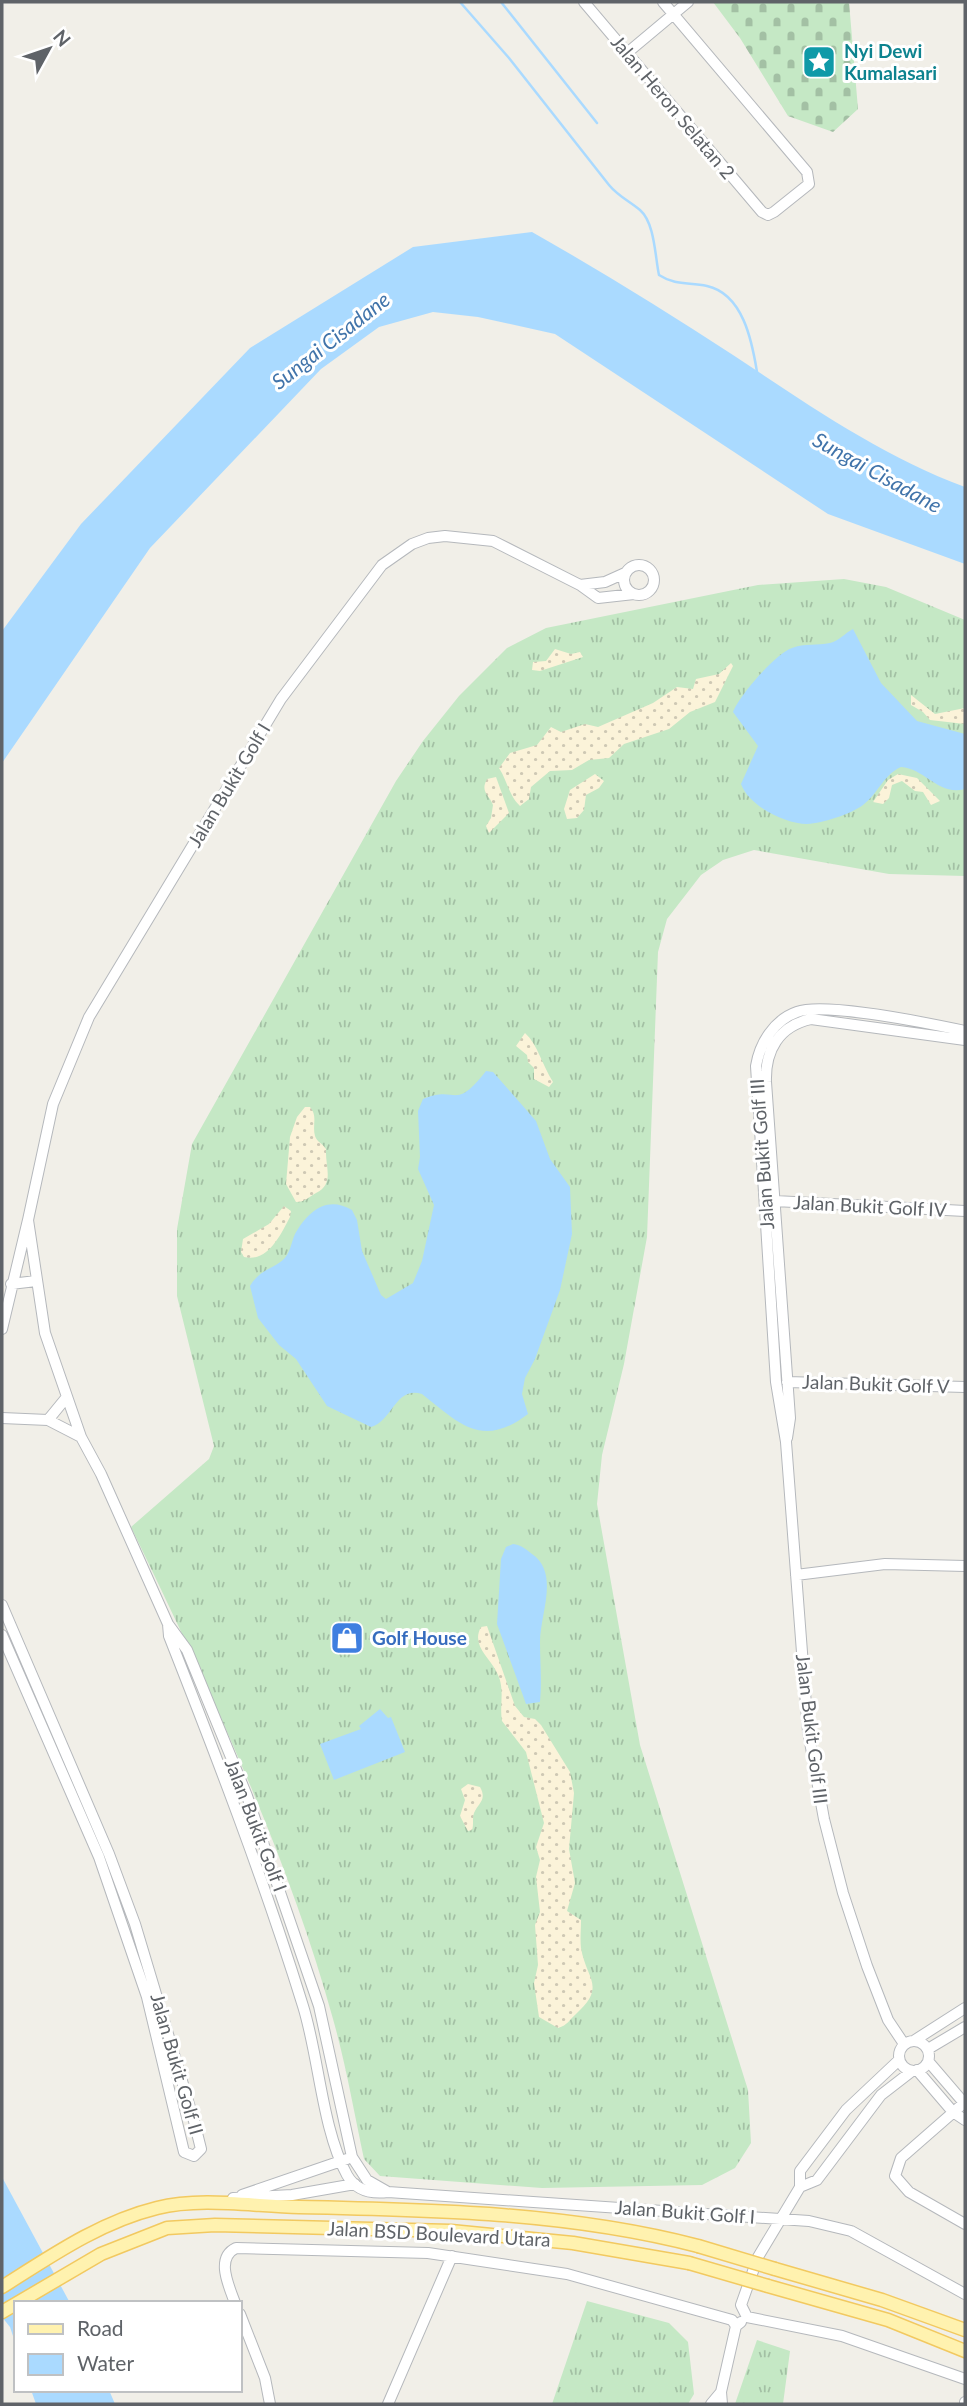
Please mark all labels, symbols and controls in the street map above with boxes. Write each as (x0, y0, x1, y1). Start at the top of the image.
north arrow (14, 14, 84, 84)
text: N (49, 25, 76, 51)
street label: Jalan Heron Selatan 2 (607, 30, 740, 183)
place label: Nyi Dewi Kumalasari (844, 39, 937, 84)
place icon: Nyi Dewi Kumalasari (800, 43, 838, 81)
water label: Sungai Cisadane (266, 286, 394, 394)
water label: Sungai Cisadane (809, 426, 946, 517)
street label: Jalan Bukit Golf I (183, 719, 275, 851)
street label: Jalan Bukit Golf III (745, 1078, 778, 1230)
street label: Jalan Bukit Golf IV (793, 1190, 947, 1221)
street label: Jalan Bukit Golf V (802, 1369, 950, 1398)
shop icon: Golf House (328, 1619, 366, 1657)
place label: Golf House (372, 1626, 467, 1649)
street label: Jalan Bukit Golf III (792, 1652, 833, 1805)
street label: Jalan Bukit Golf I (221, 1755, 292, 1895)
street label: Jalan Bukit Golf II (146, 1991, 209, 2137)
street label: Jalan Bukit Golf I (614, 2195, 756, 2228)
street label: Jalan BSD Boulevard Utara (327, 2216, 551, 2251)
legend (14, 2301, 242, 2392)
text: Road (77, 2315, 124, 2340)
text: Water (77, 2350, 134, 2375)

